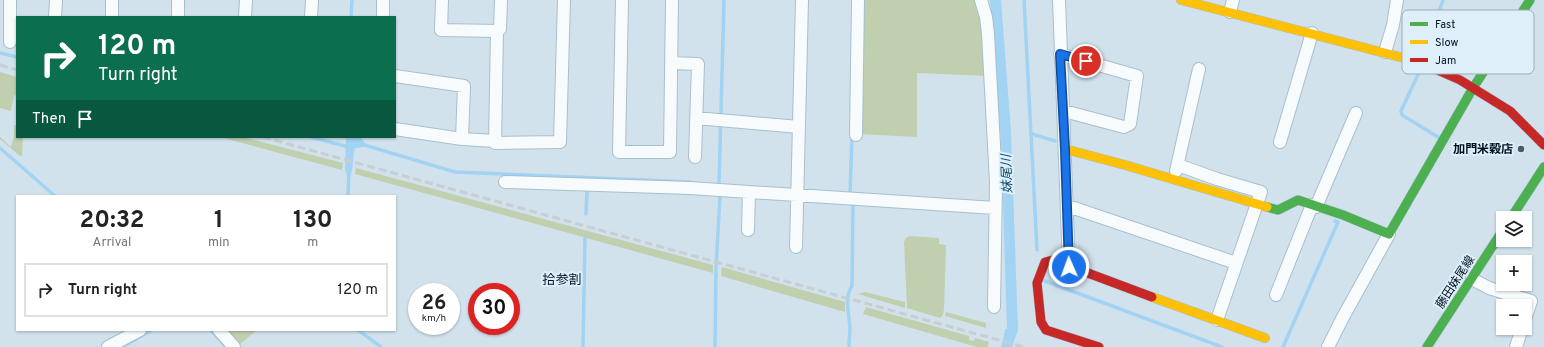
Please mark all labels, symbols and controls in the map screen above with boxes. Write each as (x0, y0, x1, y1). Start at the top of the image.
legend (1402, 10, 1534, 74)
text: Fast (1435, 18, 1455, 32)
text: 120 m (98, 29, 176, 65)
icon: right (32, 32, 84, 84)
text: Slow (1435, 36, 1458, 50)
pin (1069, 44, 1103, 78)
icon: arrive (1075, 50, 1097, 72)
text: Jam (1435, 54, 1456, 68)
text: Turn right (98, 64, 178, 87)
icon: arrive (74, 108, 96, 130)
text: Then (32, 110, 66, 129)
place label: 加門米穀店 (1453, 142, 1513, 158)
marker: 加門米穀店 (1516, 144, 1526, 154)
water label: 妹尾川 (999, 152, 1017, 194)
text: 20:32 (80, 206, 144, 236)
text: 1 (214, 206, 224, 236)
text: 130 (293, 206, 332, 236)
map controls (1496, 211, 1532, 335)
button: layers (1496, 211, 1532, 247)
text: Arrival (93, 235, 131, 251)
text: min (208, 235, 230, 251)
text: m (307, 235, 318, 251)
position arrow (1048, 246, 1090, 288)
street label: 藤田妹尾線 (1433, 253, 1479, 312)
button: + (1496, 255, 1532, 291)
district label: 拾参割 (542, 272, 582, 289)
icon: right (34, 279, 56, 301)
text: Turn right (68, 281, 137, 300)
text: 120 m (337, 281, 378, 300)
speed limit sign: 30 (468, 283, 520, 335)
text: 26 (422, 291, 446, 317)
button: − (1496, 299, 1532, 335)
text: km/h (422, 312, 446, 325)

